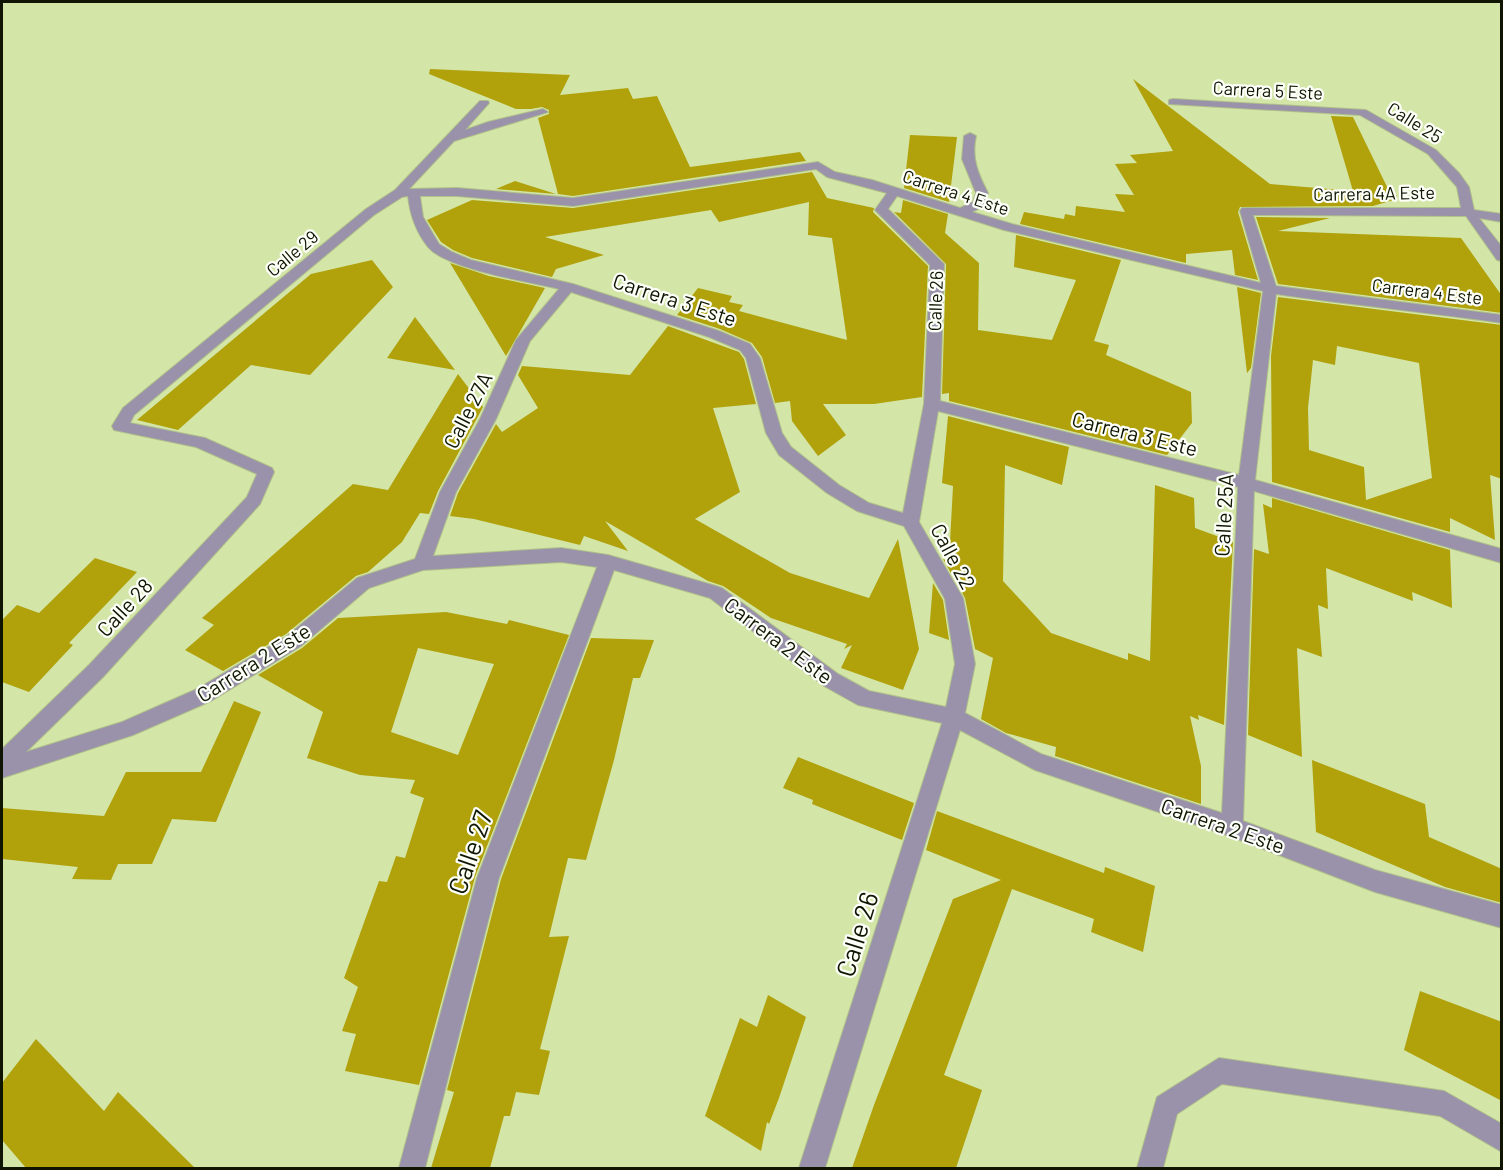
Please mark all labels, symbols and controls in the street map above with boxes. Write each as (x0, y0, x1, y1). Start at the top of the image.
street label: Carrera 5 Este (1212, 76, 1324, 104)
street label: Calle 25 (1384, 97, 1446, 147)
street label: Carrera 4 Este (900, 164, 1012, 220)
street label: Carrera 4A Este (1313, 181, 1435, 205)
street label: Calle 29 (262, 225, 322, 281)
street label: Carrera 3 Este (610, 267, 740, 331)
street label: Calle 26 (923, 270, 947, 332)
street label: Carrera 4 Este (1371, 273, 1483, 309)
street label: Calle 27A (437, 367, 497, 452)
street label: Carrera 3 Este (1070, 405, 1200, 461)
street label: Calle 25A (1208, 473, 1238, 557)
street label: Calle 22 (926, 519, 982, 593)
street label: Calle 28 (91, 573, 157, 641)
street label: Carrera 2 Este (720, 591, 838, 689)
street label: Carrera 2 Este (192, 617, 314, 707)
street label: Carrera 2 Este (1158, 792, 1288, 858)
street label: Calle 27 (440, 806, 498, 898)
street label: Calle 26 (828, 888, 884, 980)

